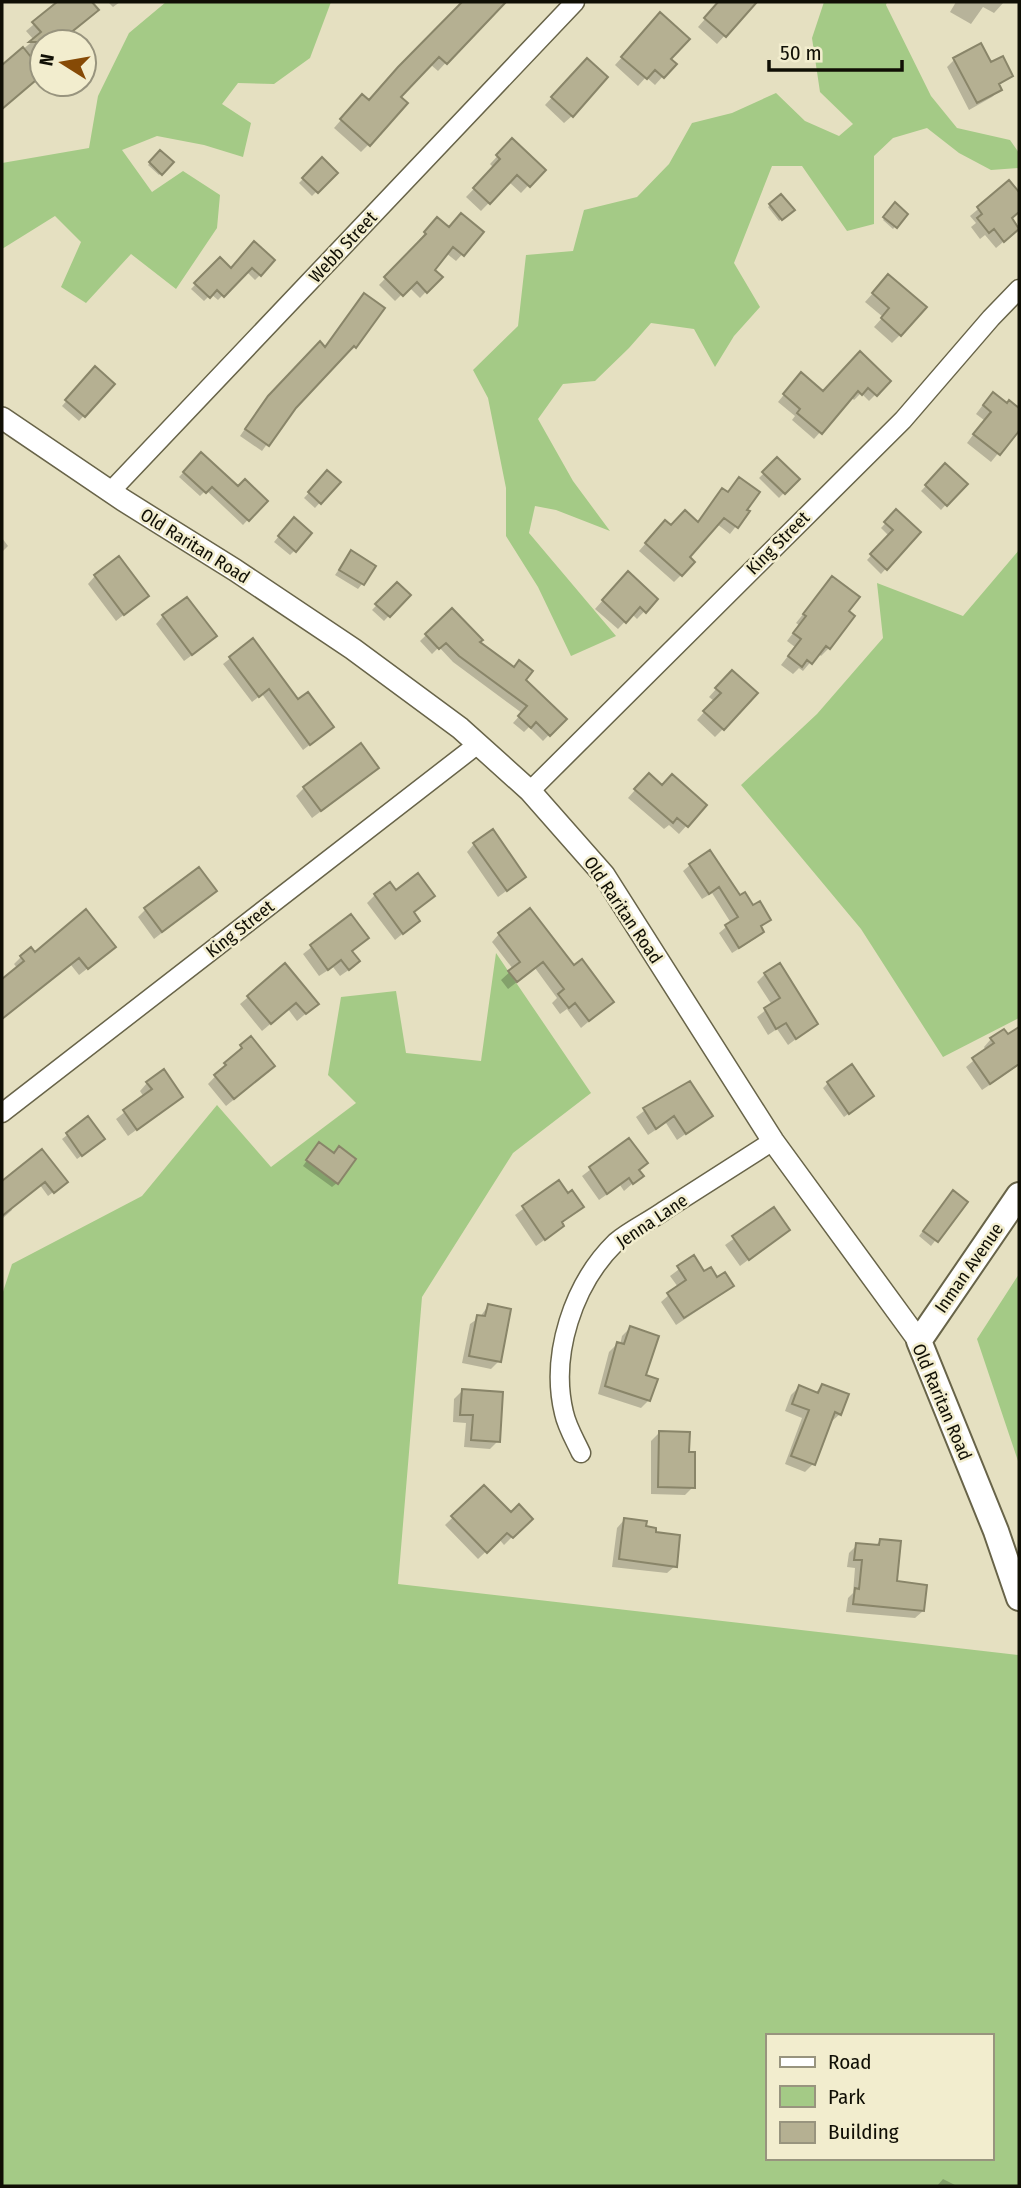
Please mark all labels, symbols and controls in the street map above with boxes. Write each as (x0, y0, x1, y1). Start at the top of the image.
north arrow (28, 28, 98, 98)
scale bar (769, 28, 902, 72)
text: 50 m (780, 40, 822, 66)
text: N (34, 52, 59, 68)
street label: Webb Street (304, 207, 382, 287)
street label: Old Raritan Road (136, 504, 254, 588)
street label: King Street (742, 507, 814, 579)
street label: Old Raritan Road (579, 852, 667, 968)
street label: King Street (202, 895, 279, 962)
street label: Jenna Lane (612, 1189, 692, 1253)
street label: Inman Avenue (930, 1219, 1008, 1317)
street label: Old Raritan Road (908, 1340, 976, 1464)
legend (766, 2034, 993, 2160)
text: Road (828, 2049, 872, 2075)
text: Park (828, 2084, 866, 2110)
text: Building (828, 2119, 899, 2145)

